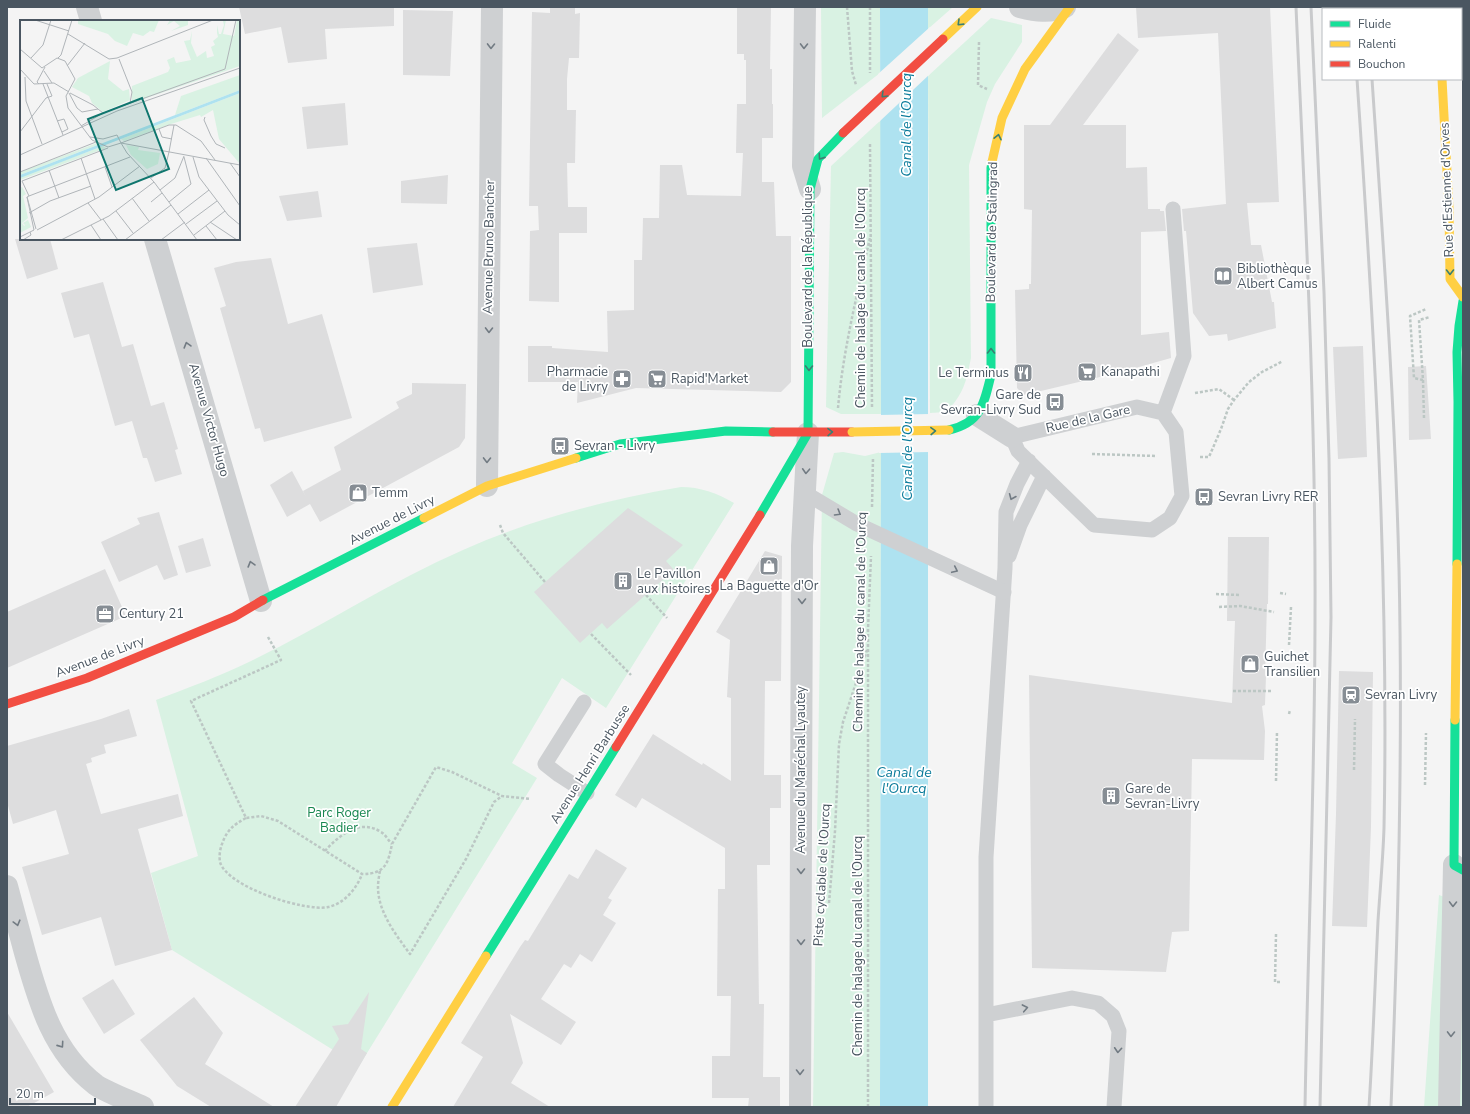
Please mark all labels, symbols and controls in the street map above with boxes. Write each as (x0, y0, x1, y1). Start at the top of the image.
legend (1322, 8, 1462, 80)
text: Fluide (1358, 16, 1391, 32)
one-way arrow (957, 18, 965, 26)
inset map (20, 20, 240, 240)
text: Ralenti (1358, 36, 1396, 52)
one-way arrow (487, 43, 495, 49)
one-way arrow (800, 43, 808, 49)
text: Bouchon (1358, 56, 1405, 72)
water label: Canal de l'Ourcq (897, 73, 916, 177)
one-way arrow (881, 90, 889, 98)
street label: Rue d'Estienne d'Orves (1436, 122, 1458, 258)
one-way arrow (993, 134, 1001, 141)
one-way arrow (819, 153, 826, 160)
street label: Boulevard de Stalingrad (982, 161, 1002, 303)
street label: Avenue Bruno Bancher (479, 179, 499, 314)
street label: Boulevard de la République (799, 186, 817, 348)
street label: Chemin de halage du canal de l'Ourcq (852, 188, 870, 408)
place label: Bibliothèque Albert Camus (1237, 260, 1318, 293)
library icon: Bibliothèque Albert Camus (1212, 265, 1234, 287)
one-way arrow (1446, 269, 1454, 275)
one-way arrow (485, 327, 493, 333)
one-way arrow (183, 342, 191, 348)
one-way arrow (987, 348, 995, 354)
street label: Avenue Victor Hugo (184, 361, 234, 479)
supermarket icon: Kanapathi (1076, 361, 1098, 383)
restaurant icon: Le Terminus (1012, 362, 1034, 384)
place label: Pharmacie de Livry (547, 363, 608, 396)
place label: Kanapathi (1101, 363, 1160, 381)
place label: Le Terminus (938, 364, 1009, 382)
one-way arrow (805, 365, 813, 371)
pharmacy icon: Pharmacie de Livry (611, 368, 633, 390)
supermarket icon: Rapid'Market (646, 368, 668, 390)
place label: Rapid'Market (671, 370, 749, 388)
place label: Gare de Sevran-Livry Sud (940, 386, 1041, 419)
bus stop icon: Gare de Sevran-Livry Sud (1044, 391, 1066, 413)
water label: Canal de l'Ourcq (898, 397, 917, 501)
street label: Rue de la Gare (1044, 401, 1132, 437)
one-way arrow (930, 427, 936, 435)
one-way arrow (827, 428, 833, 436)
bus stop icon: Sevran - Livry (549, 435, 571, 457)
place label: Sevran - Livry (574, 437, 655, 455)
one-way arrow (483, 457, 491, 463)
one-way arrow (801, 468, 810, 474)
shop icon: Temm (347, 482, 369, 504)
place label: Temm (372, 484, 408, 502)
bus stop icon: Sevran Livry RER (1193, 486, 1215, 508)
place label: Sevran Livry RER (1218, 488, 1319, 506)
street label: Avenue de Livry (346, 491, 438, 549)
one-way arrow (1009, 492, 1017, 500)
one-way arrow (834, 509, 841, 516)
street label: Chemin de halage du canal de l'Ourcq (849, 512, 871, 732)
shop icon: La Baguette d'Or (758, 555, 780, 577)
one-way arrow (247, 561, 256, 568)
place label: Le Pavillon aux histoires (637, 565, 710, 598)
one-way arrow (951, 565, 958, 573)
building icon: Le Pavillon aux histoires (612, 570, 634, 592)
place label: La Baguette d'Or (720, 577, 819, 595)
one-way arrow (798, 598, 806, 604)
office icon: Century 21 (94, 603, 116, 625)
place label: Century 21 (119, 605, 184, 623)
street label: Avenue de Livry (53, 632, 147, 682)
place label: Guichet Transilien (1264, 648, 1320, 681)
shop icon: Guichet Transilien (1239, 653, 1261, 675)
station icon: Sevran Livry (1340, 684, 1362, 706)
street label: Avenue du Maréchal Lyautey (792, 686, 810, 854)
place label: Sevran Livry (1365, 686, 1438, 704)
street label: Avenue Henri Barbusse (546, 701, 634, 827)
water label: Canal de l'Ourcq (876, 763, 932, 798)
place label: Gare de Sevran-Livry (1125, 780, 1200, 813)
building icon: Gare de Sevran-Livry (1100, 785, 1122, 807)
street label: Piste cyclable de l'Ourcq (809, 803, 835, 947)
park label: Parc Roger Badier (307, 804, 371, 837)
street label: Chemin de halage du canal de l'Ourcq (849, 836, 867, 1056)
one-way arrow (797, 868, 805, 874)
one-way arrow (1449, 901, 1457, 907)
one-way arrow (12, 920, 21, 927)
one-way arrow (797, 939, 805, 945)
one-way arrow (1021, 1004, 1028, 1012)
one-way arrow (1447, 1031, 1455, 1037)
one-way arrow (56, 1041, 64, 1048)
one-way arrow (1114, 1047, 1122, 1053)
one-way arrow (796, 1069, 804, 1075)
scale bar (10, 1080, 95, 1106)
text: 20 m (16, 1086, 44, 1102)

